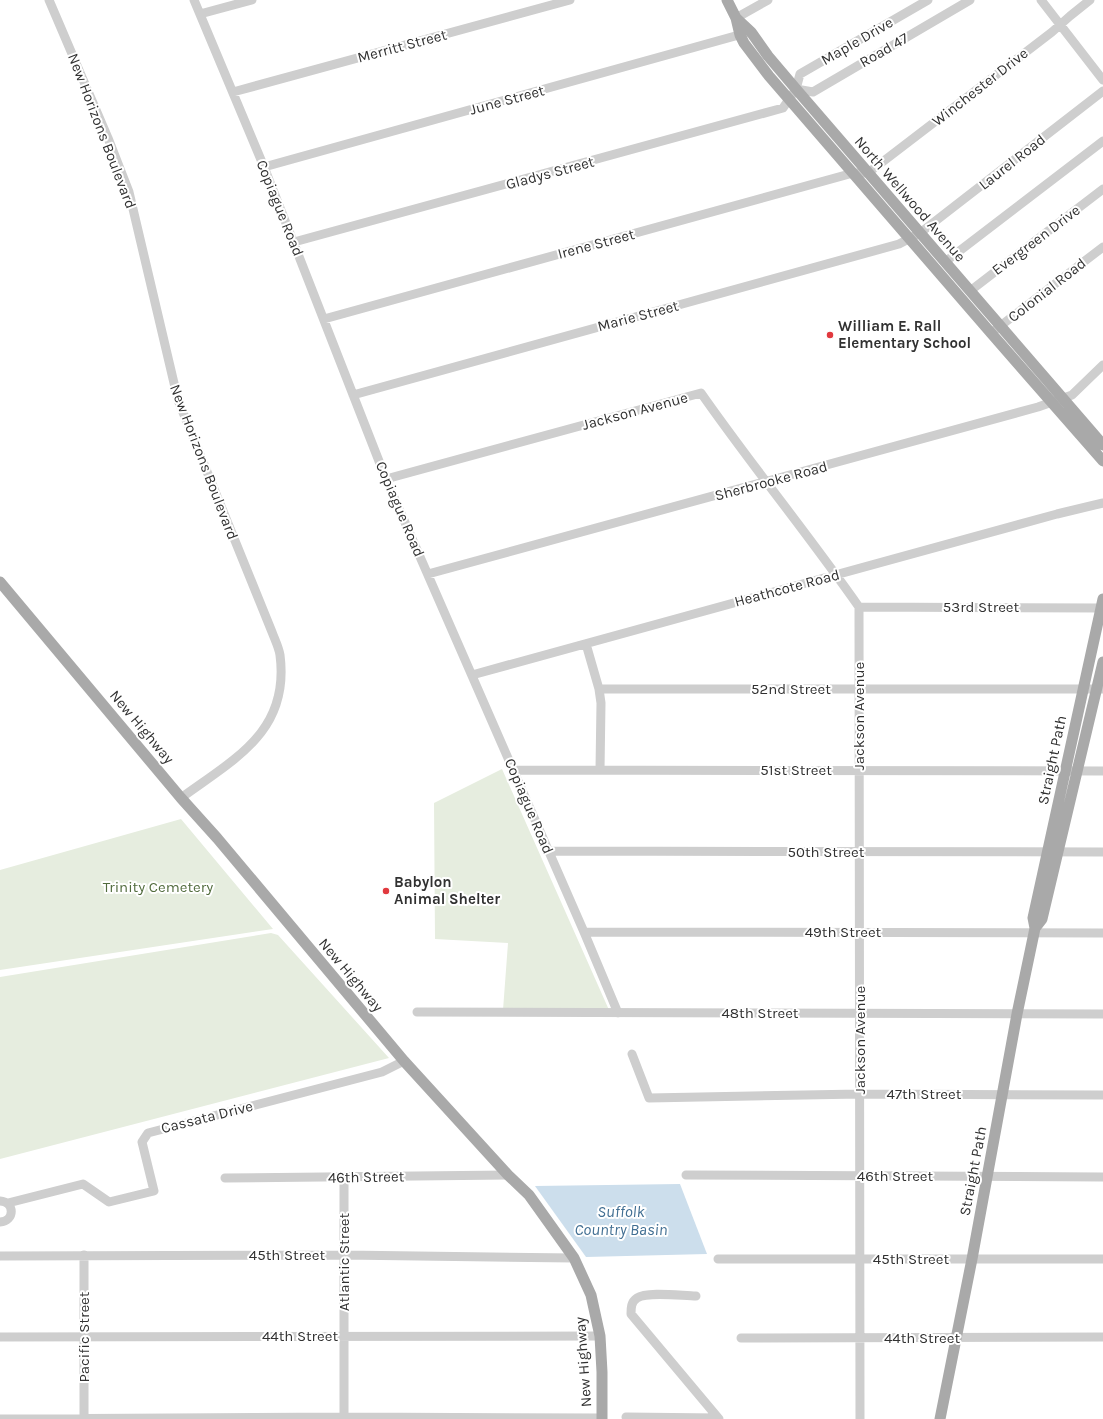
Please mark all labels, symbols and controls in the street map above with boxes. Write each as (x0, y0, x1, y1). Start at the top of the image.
street label: Maple Drive (818, 13, 896, 69)
street label: Merritt Street (355, 25, 449, 67)
street label: Road 47 (856, 29, 912, 71)
street label: Winchester Drive (928, 44, 1032, 130)
street label: New Horizons Boulevard (64, 51, 140, 211)
street label: June Street (468, 81, 547, 119)
street label: Laurel Road (975, 130, 1049, 194)
street label: North Wellwood Avenue (851, 133, 969, 265)
street label: Gladys Street (504, 152, 596, 193)
street label: Copiague Road (253, 157, 307, 259)
street label: Evergreen Drive (988, 201, 1084, 279)
street label: Irene Street (556, 225, 637, 263)
street label: Colonial Road (1004, 254, 1090, 326)
street label: Marie Street (595, 296, 681, 335)
place label: William E. Rall Elementary School (838, 317, 971, 352)
marker: William E. Rall Elementary School (825, 330, 835, 340)
street label: New Horizons Boulevard (166, 382, 242, 542)
street label: Jackson Avenue (580, 388, 690, 434)
street label: Sherbrooke Road (713, 457, 829, 505)
street label: Copiague Road (372, 458, 428, 560)
street label: Heathcote Road (732, 565, 842, 611)
street label: 53rd Street (943, 598, 1020, 616)
street label: Jackson Avenue (850, 662, 868, 770)
street label: 52nd Street (751, 680, 831, 698)
street label: New Highway (106, 687, 178, 767)
street label: Straight Path (1034, 714, 1070, 806)
street label: Copiague Road (501, 755, 557, 857)
street label: 51st Street (760, 761, 832, 779)
street label: 50th Street (788, 843, 865, 861)
place label: Babylon Animal Shelter (394, 873, 500, 908)
park label: Trinity Cemetery (103, 878, 213, 896)
marker: Babylon Animal Shelter (381, 886, 391, 896)
street label: 49th Street (805, 923, 882, 941)
street label: New Highway (315, 935, 387, 1015)
street label: Jackson Avenue (851, 986, 869, 1094)
street label: 48th Street (721, 1004, 799, 1022)
street label: 47th Street (887, 1085, 962, 1103)
street label: Cassata Drive (159, 1097, 255, 1137)
street label: Straight Path (955, 1125, 991, 1217)
street label: 46th Street (328, 1167, 405, 1187)
street label: 46th Street (857, 1167, 934, 1185)
water label: Suffolk Country Basin (575, 1202, 667, 1239)
street label: Atlantic Street (335, 1212, 353, 1311)
street label: 45th Street (249, 1246, 325, 1264)
street label: 45th Street (873, 1250, 949, 1268)
street label: Pacific Street (75, 1291, 93, 1382)
street label: New Highway (571, 1316, 595, 1408)
street label: 44th Street (262, 1327, 338, 1345)
street label: 44th Street (884, 1329, 960, 1347)

